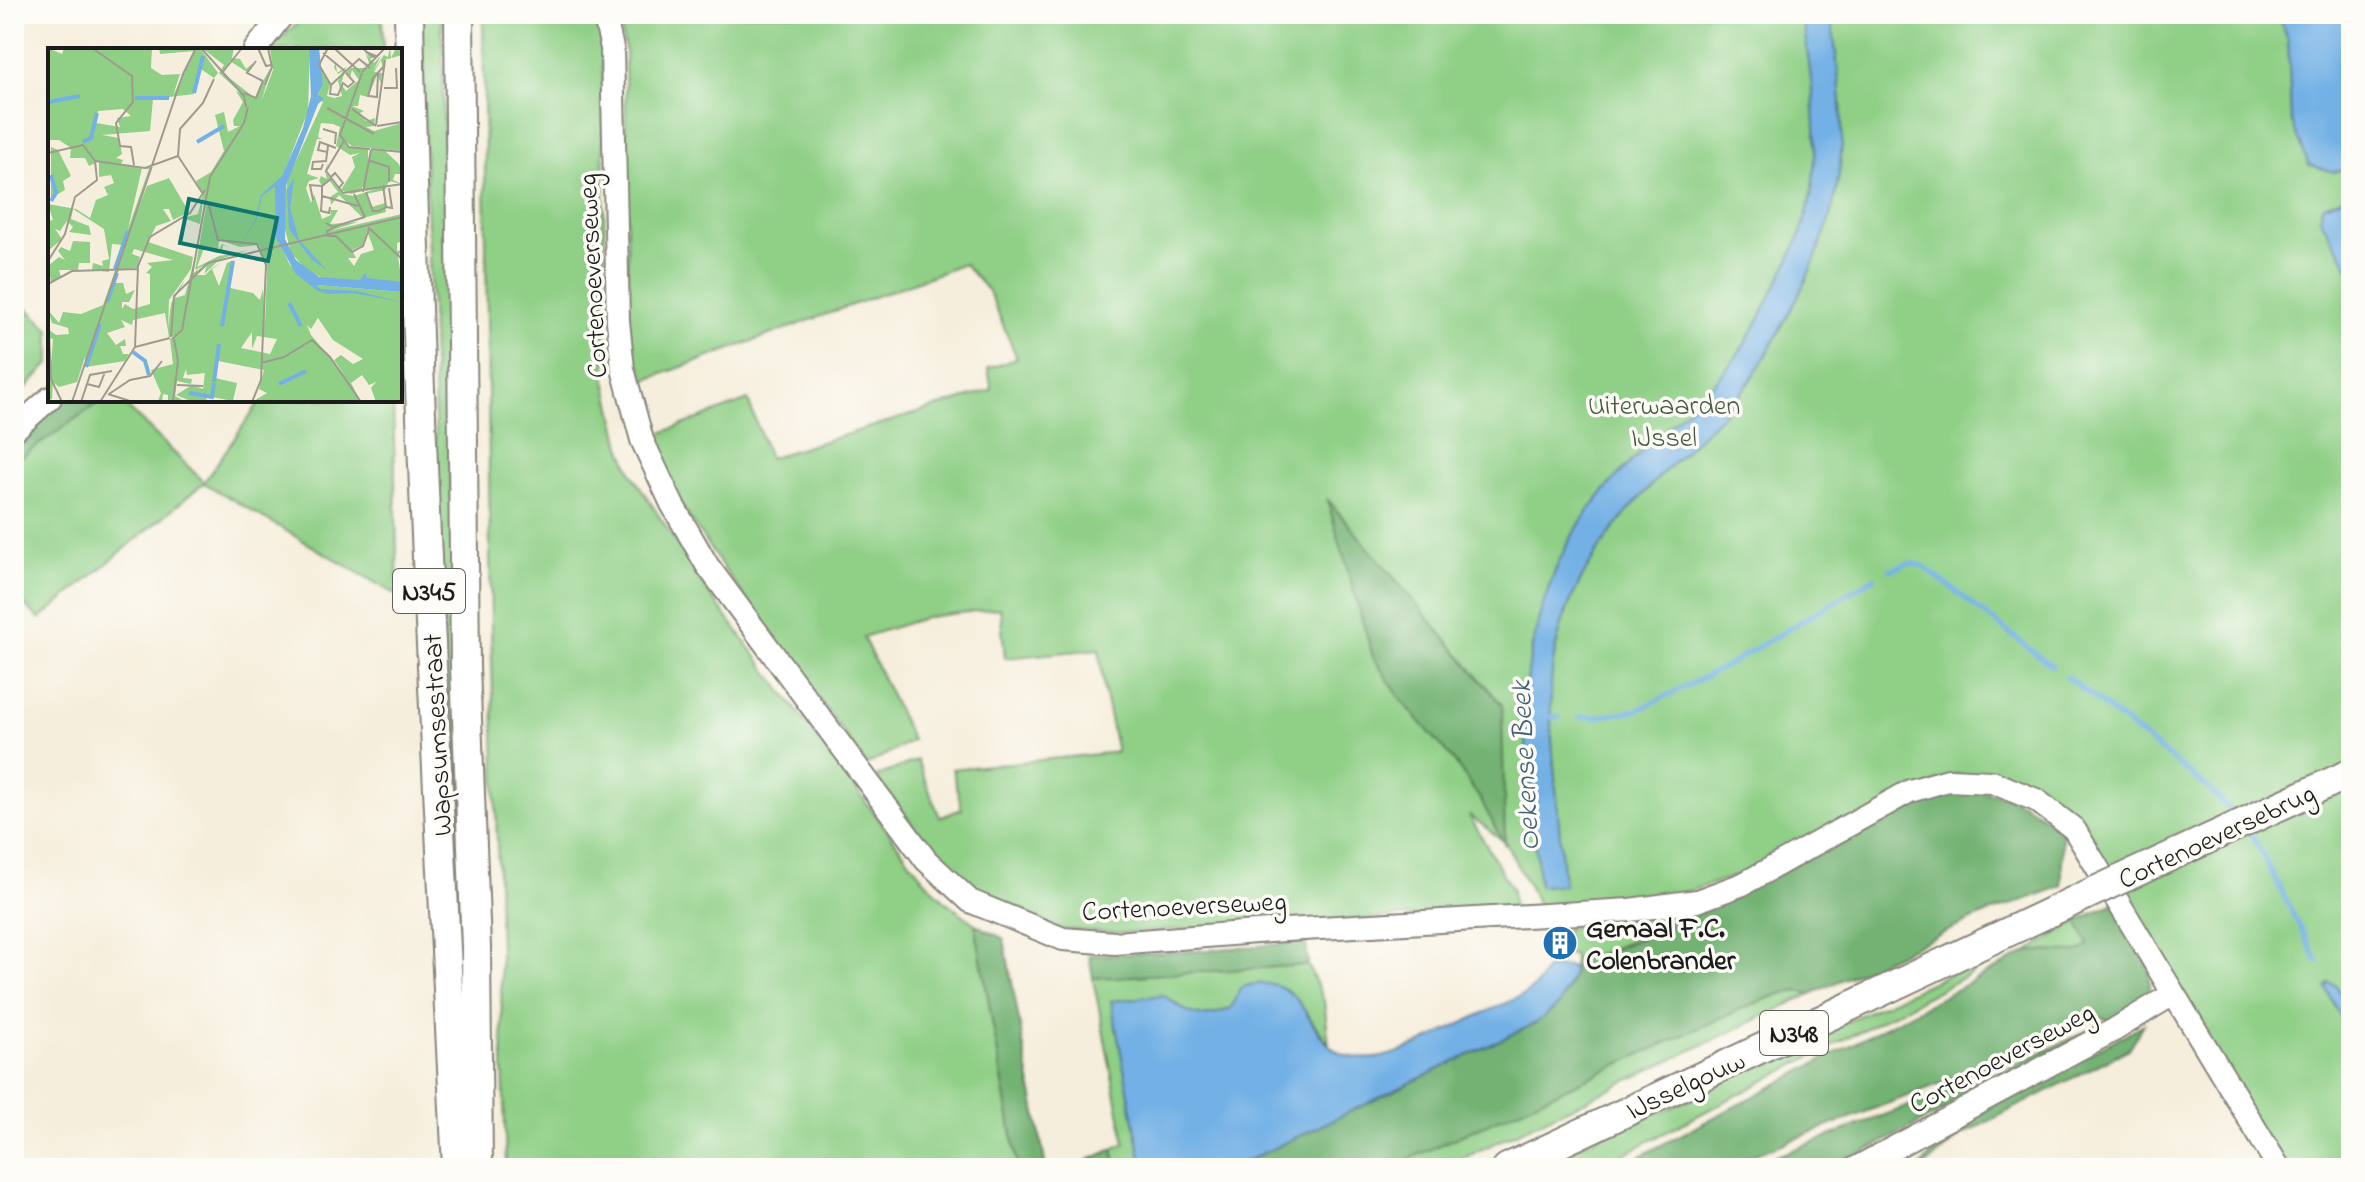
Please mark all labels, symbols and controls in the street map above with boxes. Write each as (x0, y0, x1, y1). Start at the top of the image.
inset map (48, 48, 402, 402)
street label: Cortenoeverseweg (569, 173, 620, 379)
park label: Uiterwaarden IJssel (1588, 387, 1740, 460)
road number: N345 (393, 569, 465, 613)
street label: Wapsumsestraat (414, 633, 465, 837)
water label: Oekense Beek (1500, 677, 1553, 852)
street label: Cortenoeversebrug (2112, 775, 2323, 902)
street label: Cortenoeverseweg (1081, 883, 1287, 934)
place label: Gemaal F.C. Colenbrander (1586, 910, 1737, 983)
building icon: Gemaal F.C. Colenbrander (1541, 924, 1579, 962)
street label: Cortenoeverseweg (1903, 994, 2103, 1126)
road number: N348 (1760, 1011, 1828, 1055)
street label: IJsselgouw (1620, 1042, 1753, 1133)

